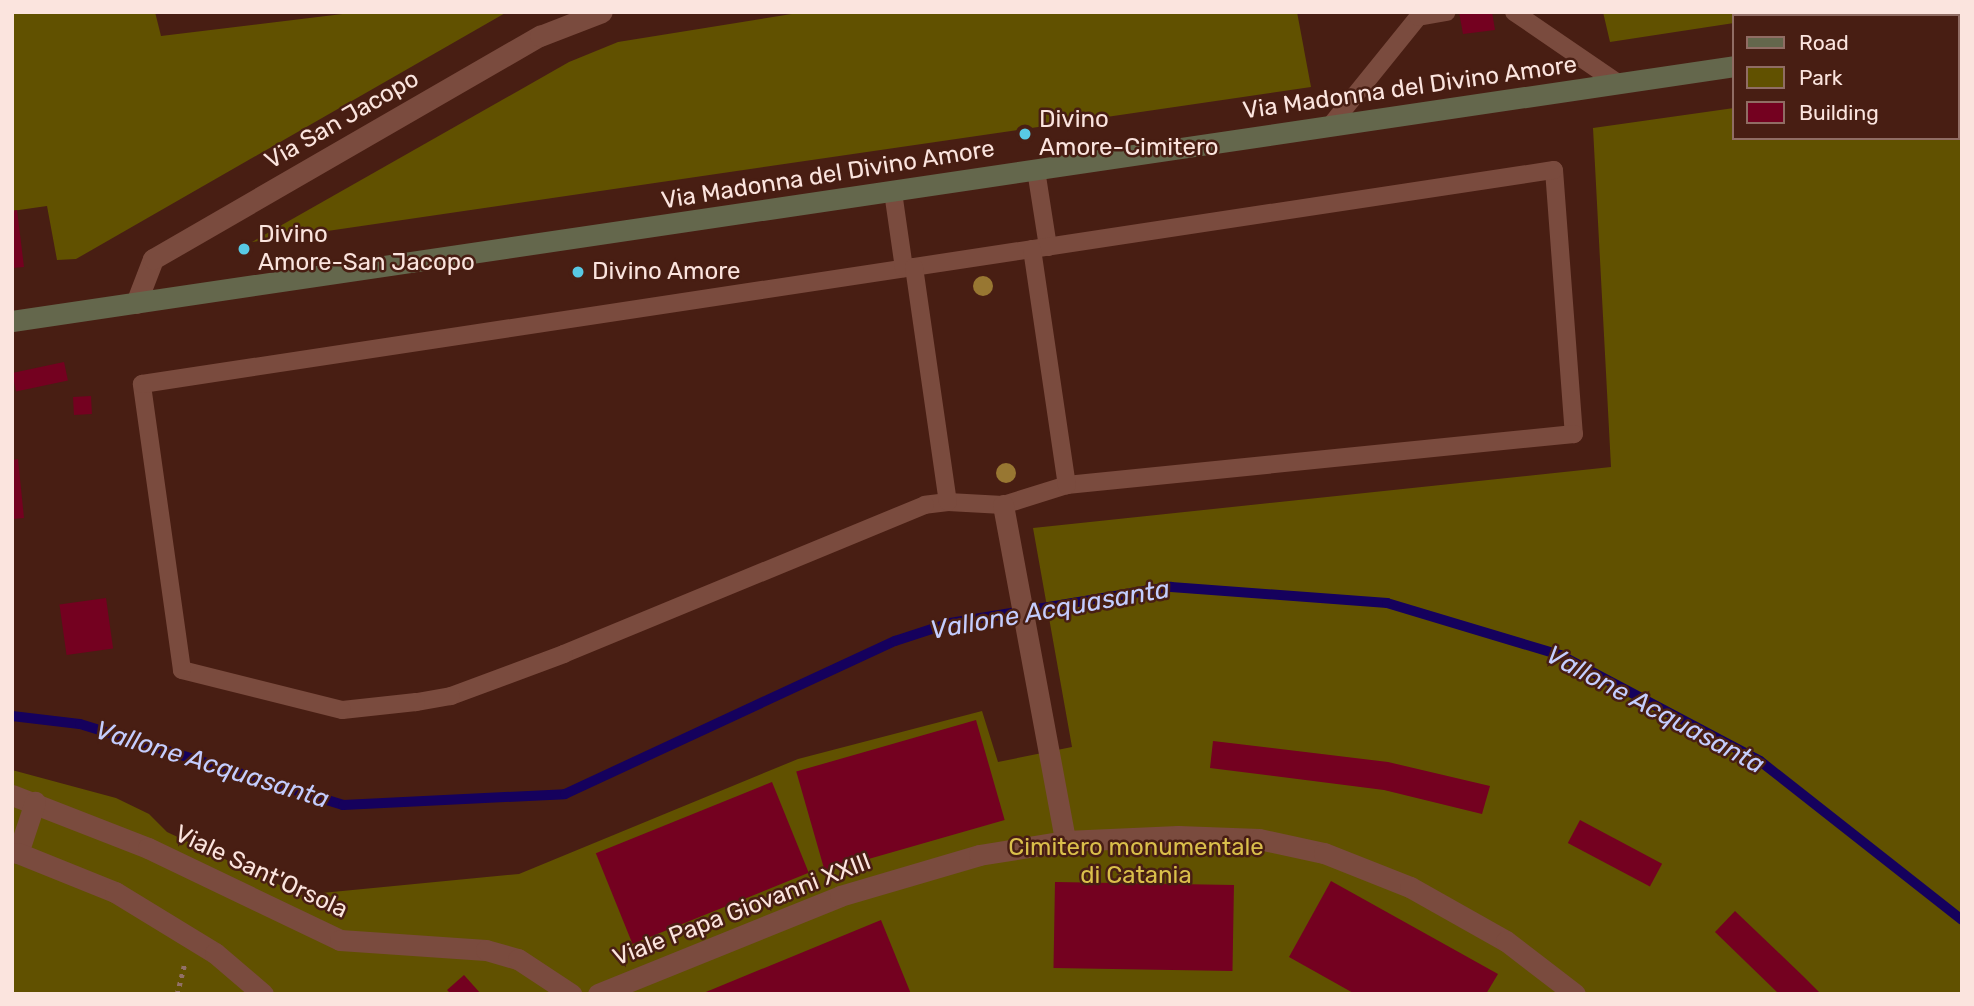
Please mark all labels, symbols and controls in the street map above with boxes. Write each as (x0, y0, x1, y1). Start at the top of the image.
legend (1732, 14, 1960, 140)
text: Road (1799, 30, 1849, 55)
street label: Via Madonna del Divino Amore (1241, 50, 1579, 126)
street label: Via San Jacopo (260, 64, 424, 176)
text: Park (1799, 65, 1843, 90)
text: Building (1799, 100, 1879, 125)
place label: Divino Amore-Cimitero (1039, 106, 1219, 162)
marker: Divino Amore-Cimitero (1017, 126, 1033, 142)
street label: Via Madonna del Divino Amore (659, 134, 997, 216)
place label: Divino Amore-San Jacopo (258, 221, 475, 277)
marker: Divino Amore-San Jacopo (236, 241, 252, 257)
place label: Divino Amore (592, 258, 741, 286)
marker: Divino Amore (570, 264, 586, 280)
water label: Vallone Acquasanta (927, 573, 1173, 647)
water label: Vallone Acquasanta (1540, 639, 1770, 781)
water label: Vallone Acquasanta (91, 714, 333, 816)
street label: Viale Sant'Orsola (170, 819, 352, 925)
park label: Cimitero monumentale di Catania (1008, 834, 1264, 890)
street label: Viale Papa Giovanni XXIII (609, 847, 875, 973)

